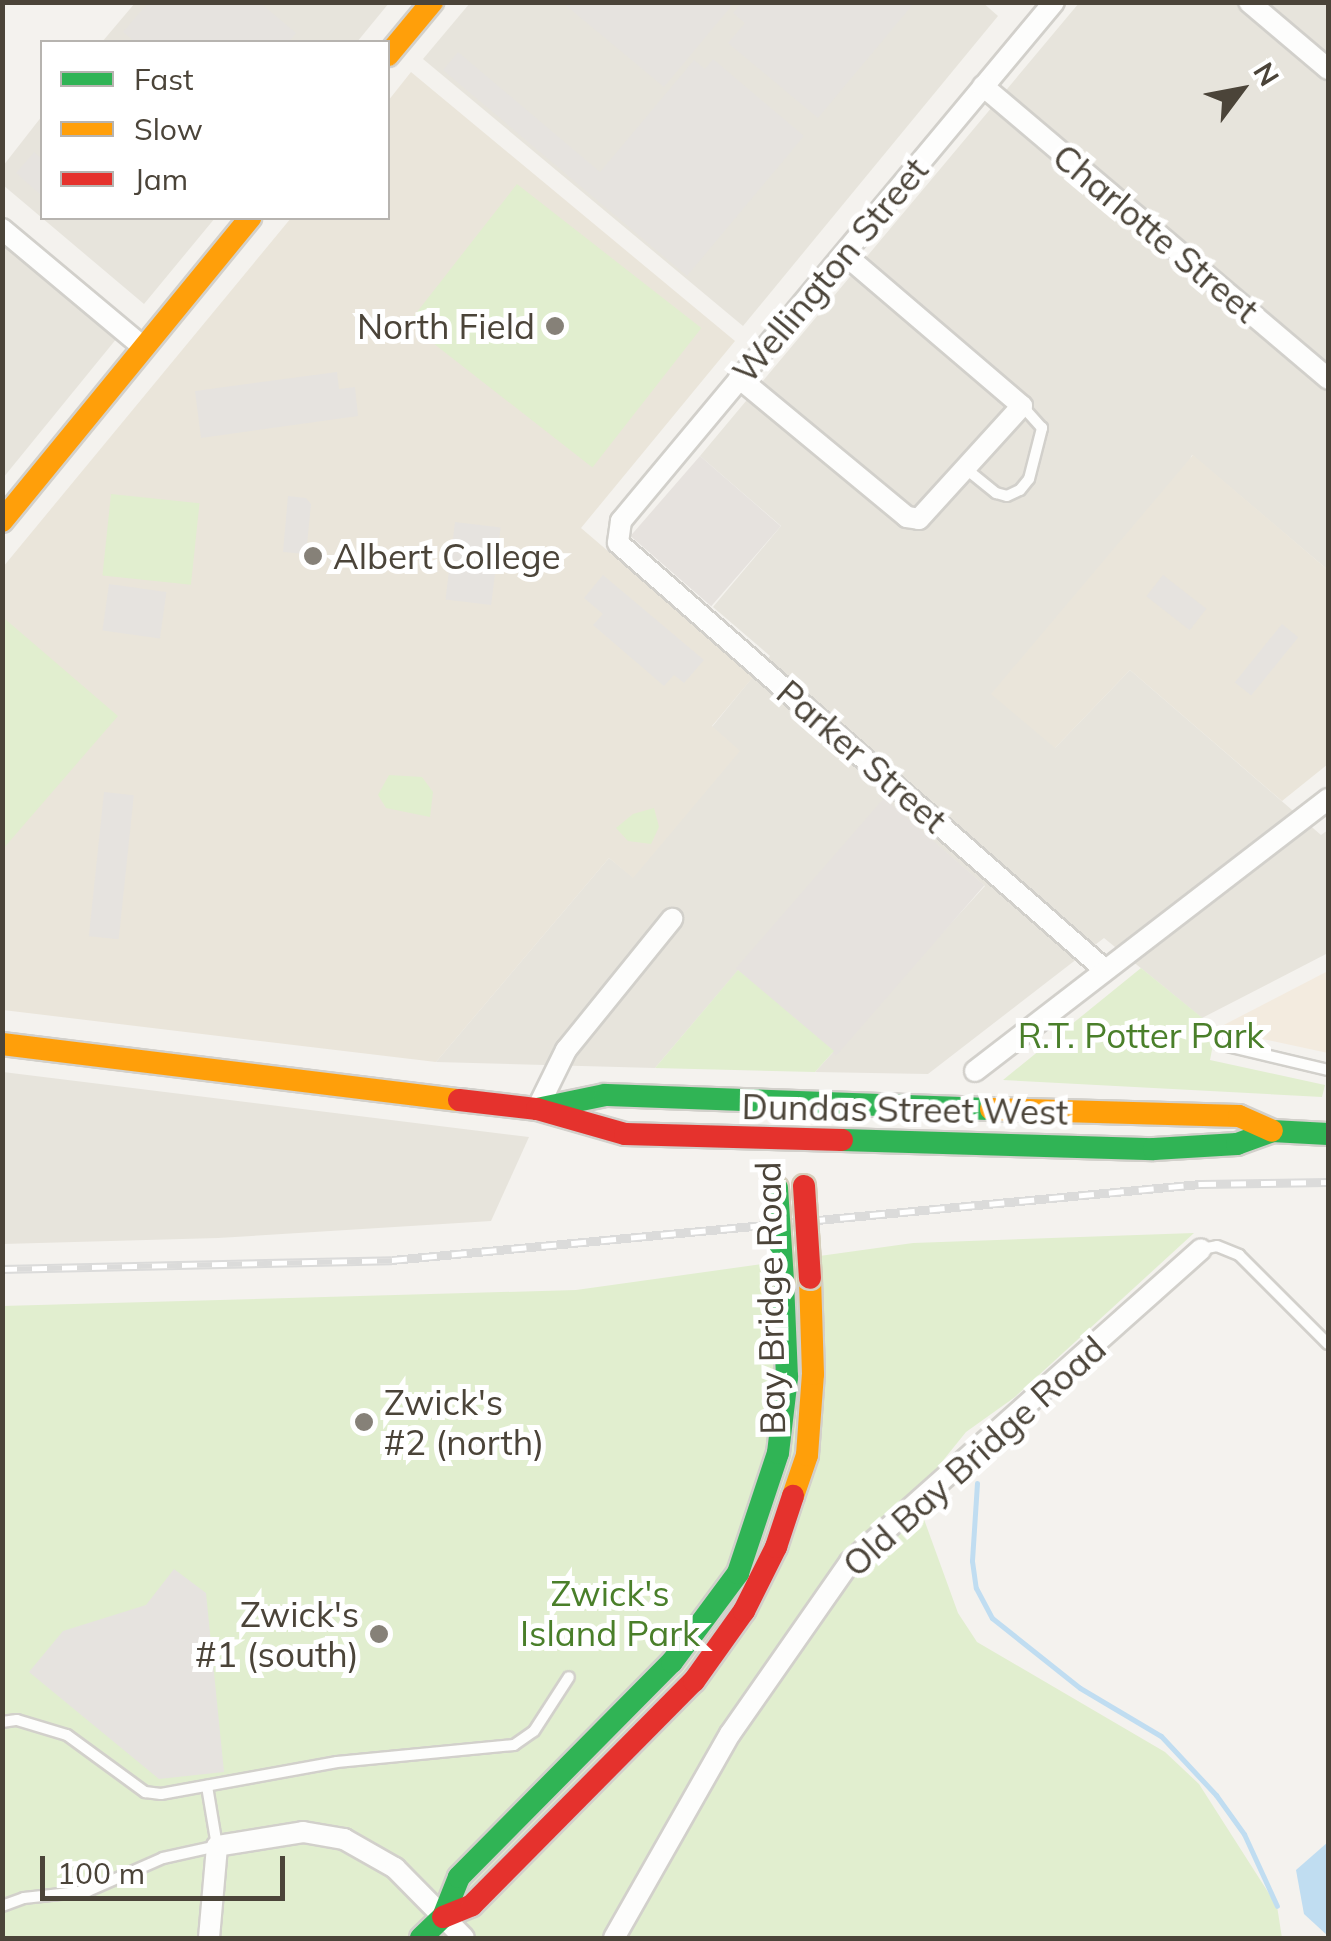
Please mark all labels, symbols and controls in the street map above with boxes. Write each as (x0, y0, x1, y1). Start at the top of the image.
legend (40, 40, 390, 220)
north arrow (1191, 40, 1291, 140)
text: N (1246, 56, 1287, 92)
text: Fast (134, 60, 194, 98)
text: Slow (134, 110, 203, 148)
street label: Charlotte Street (1045, 135, 1267, 331)
street label: Wellington Street (724, 149, 936, 391)
text: Jam (134, 160, 188, 198)
place label: North Field (357, 305, 535, 347)
marker: North Field (544, 315, 566, 337)
place label: Albert College (333, 535, 561, 577)
marker: Albert College (302, 545, 324, 567)
street label: Parker Street (769, 671, 955, 841)
park label: R.T. Potter Park (1018, 1014, 1264, 1056)
street label: Dundas Street West (741, 1085, 1069, 1133)
street label: Bay Bridge Road (747, 1161, 793, 1435)
street label: Old Bay Bridge Road (834, 1327, 1114, 1585)
place label: Zwick's #2 (north) (384, 1381, 544, 1463)
marker: Zwick's #2 (north) (353, 1411, 375, 1433)
park label: Zwick's Island Park (520, 1572, 700, 1654)
place label: Zwick's #1 (south) (195, 1593, 359, 1675)
marker: Zwick's #1 (south) (368, 1623, 390, 1645)
scale bar (45, 1836, 290, 1898)
text: 100 m (57, 1854, 145, 1892)

